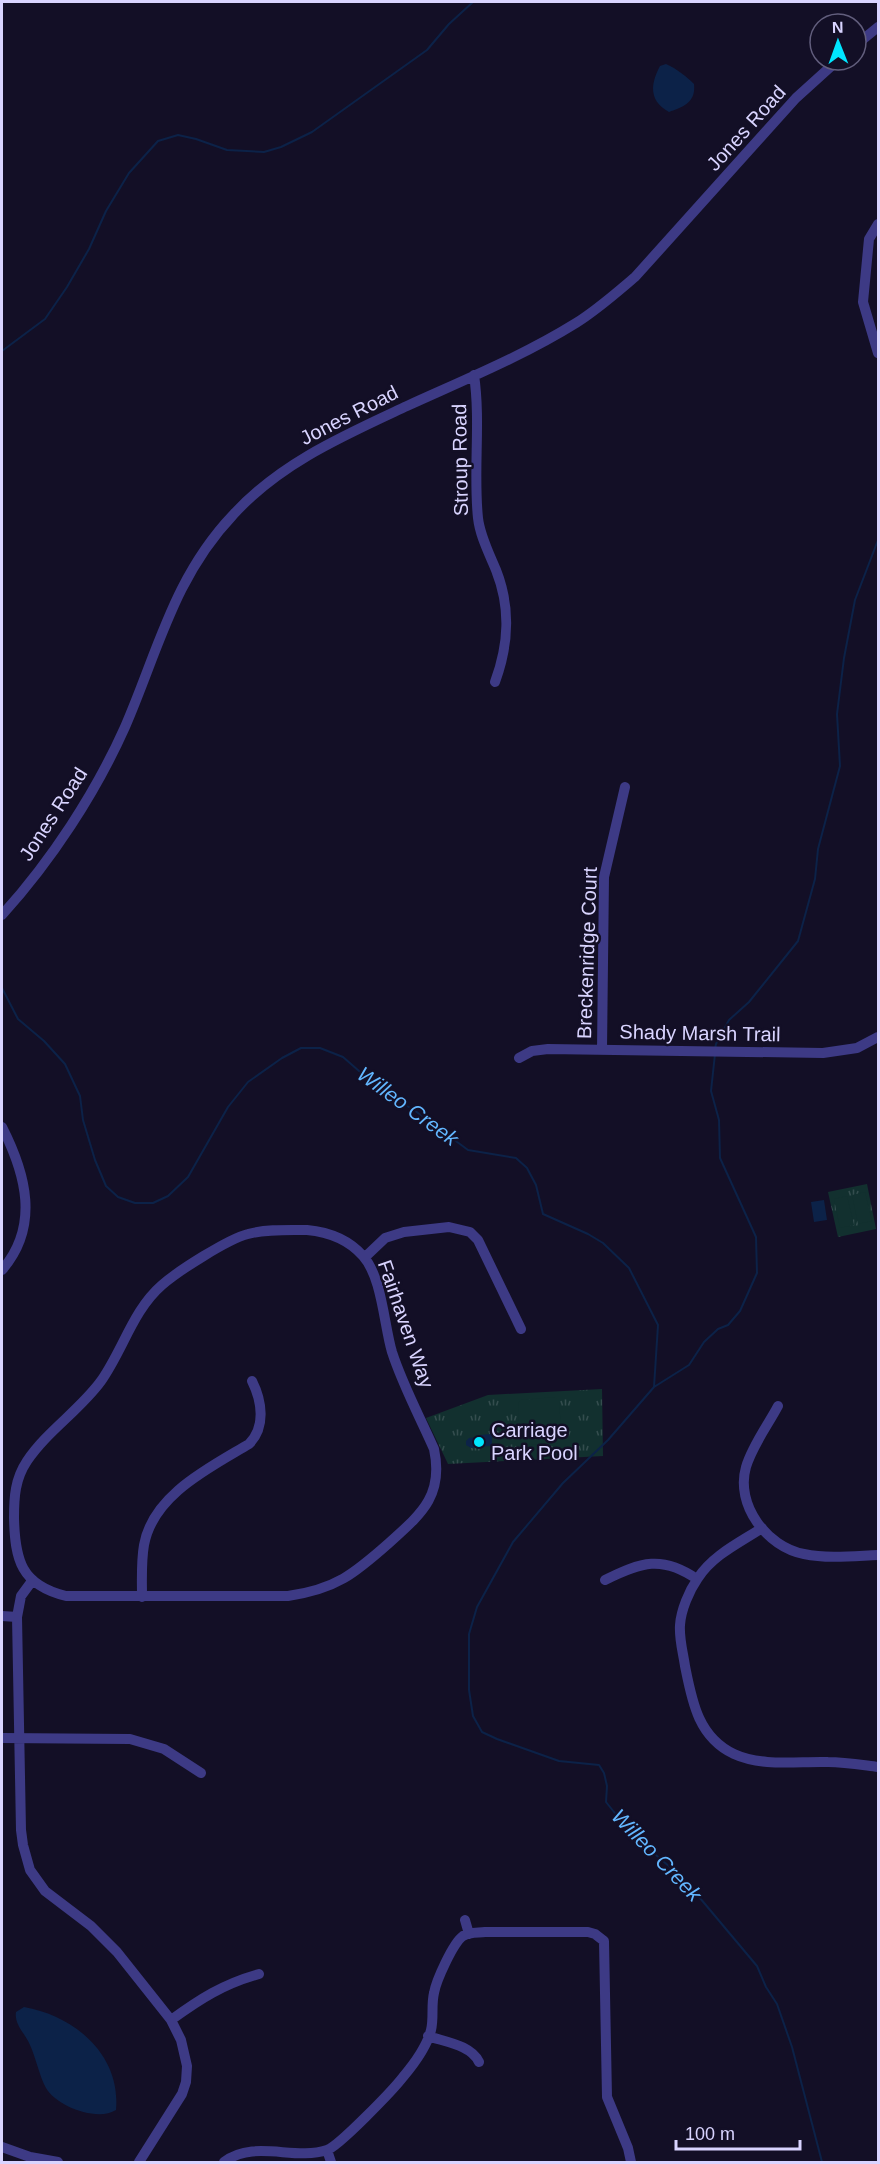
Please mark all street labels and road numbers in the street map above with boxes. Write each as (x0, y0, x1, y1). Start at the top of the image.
street label: Jones Road (702, 81, 790, 175)
street label: Jones Road (296, 381, 402, 449)
street label: Stroup Road (448, 404, 472, 516)
street label: Jones Road (15, 763, 91, 865)
street label: Breckenridge Court (573, 866, 601, 1039)
street label: Shady Marsh Trail (619, 1021, 781, 1045)
street label: Fairhaven Way (374, 1257, 438, 1391)

